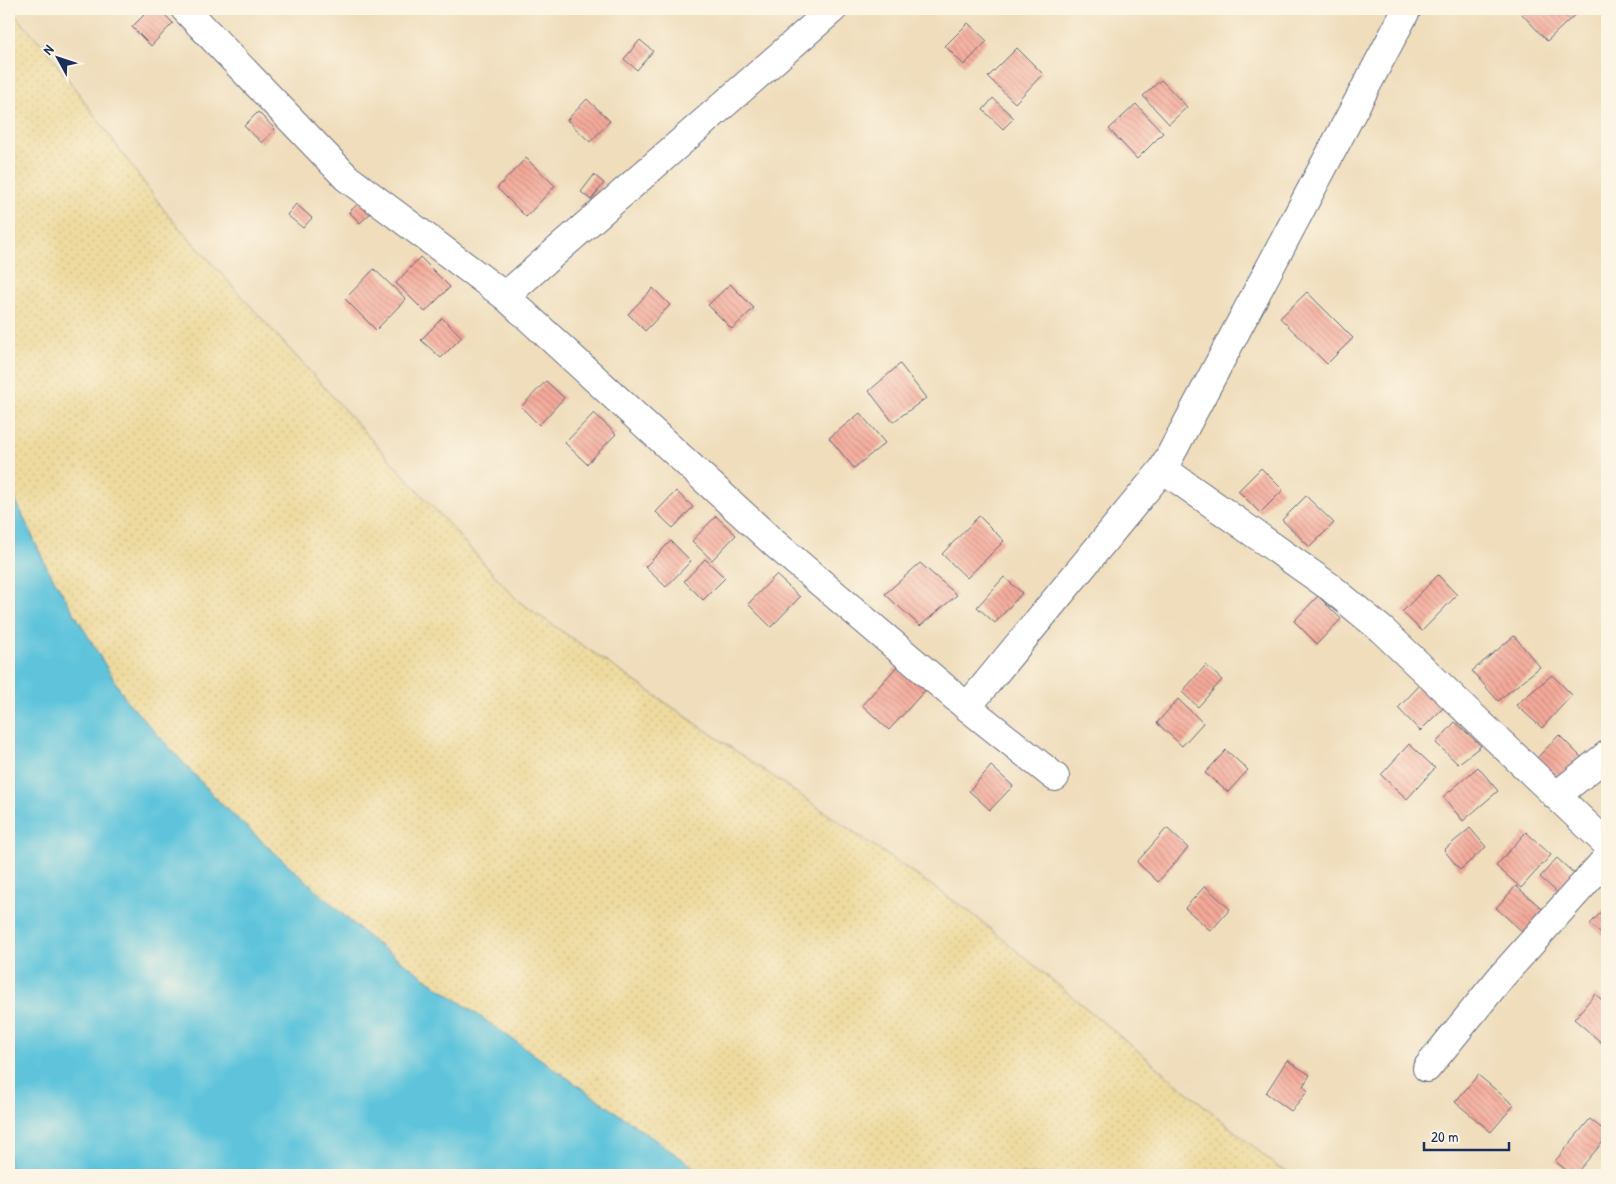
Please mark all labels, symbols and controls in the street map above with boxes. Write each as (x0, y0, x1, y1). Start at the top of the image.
north arrow (32, 32, 82, 82)
text: N (38, 40, 58, 58)
scale bar (1424, 1119, 1508, 1151)
text: 20 m (1431, 1126, 1458, 1147)

